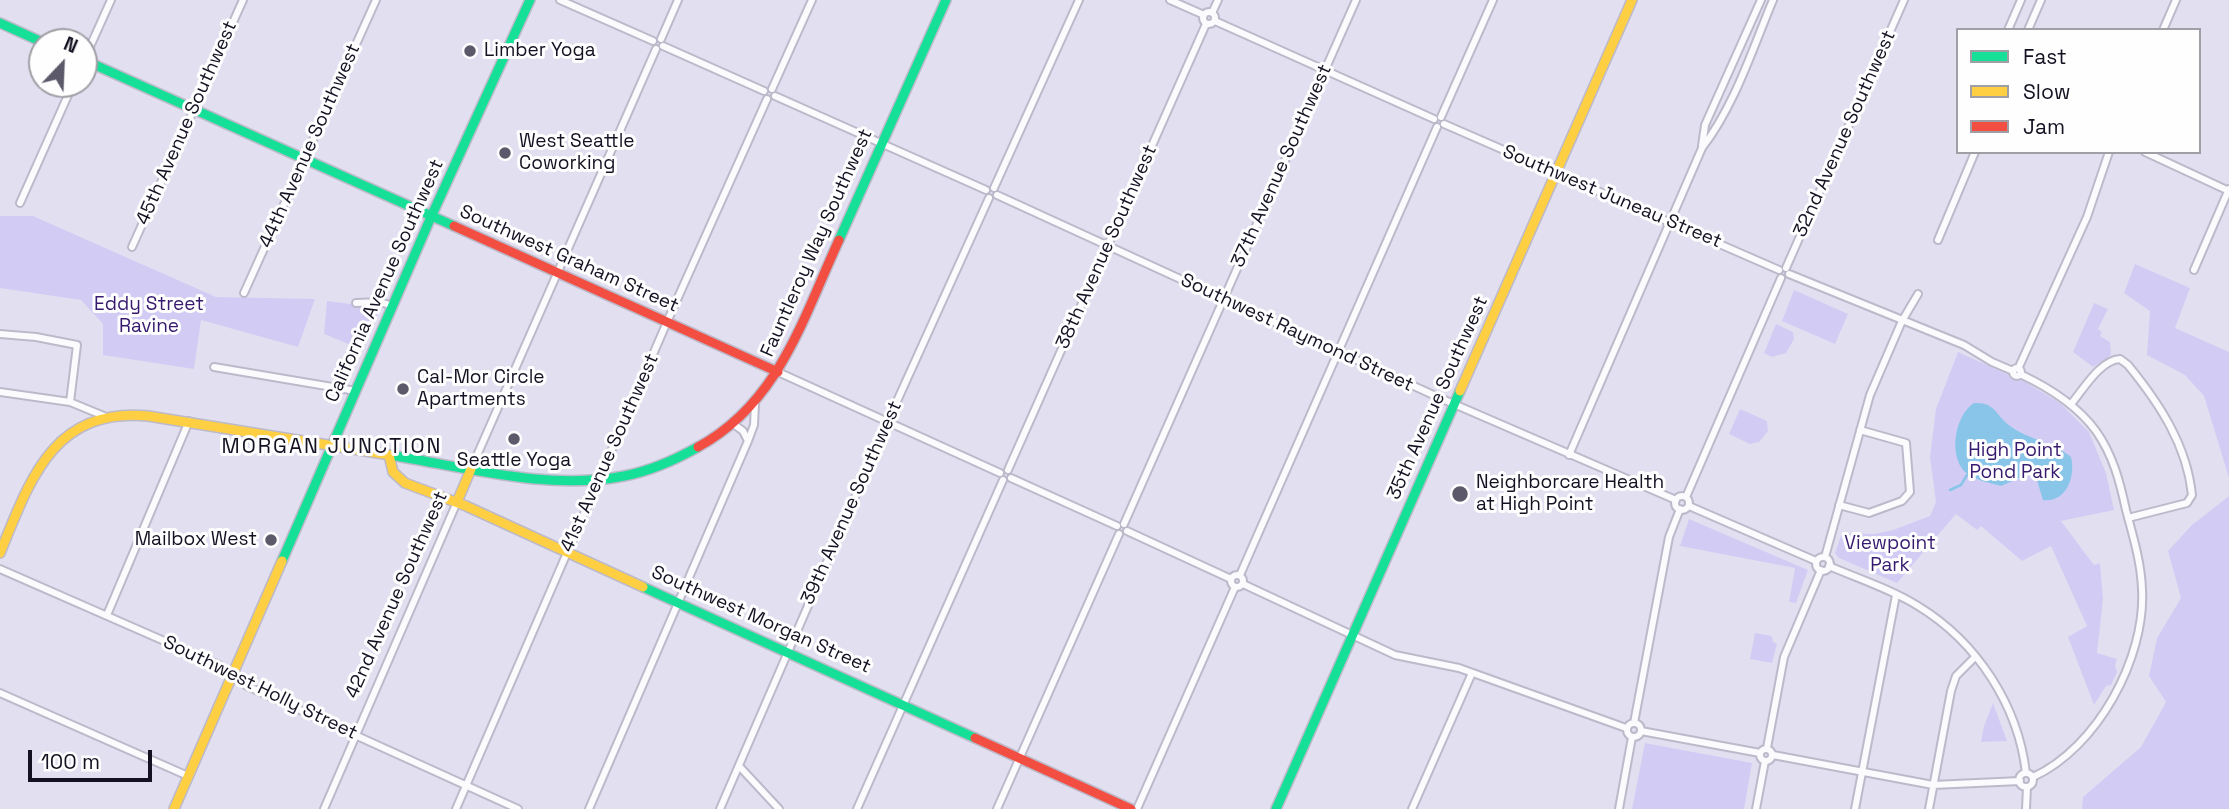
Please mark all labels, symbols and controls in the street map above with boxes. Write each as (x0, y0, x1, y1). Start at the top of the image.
street label: 45th Avenue Southwest (132, 18, 242, 228)
street label: 32nd Avenue Southwest (1789, 27, 1901, 241)
north arrow (28, 28, 98, 98)
legend (1956, 28, 2201, 154)
text: N (60, 31, 81, 59)
street label: 44th Avenue Southwest (255, 40, 365, 252)
place label: Limber Yoga (484, 40, 596, 62)
marker: Limber Yoga (462, 43, 478, 59)
text: Fast (2023, 43, 2067, 70)
street label: 37th Avenue Southwest (1227, 61, 1337, 271)
text: Slow (2023, 78, 2071, 105)
text: Jam (2023, 113, 2065, 140)
street label: Fauntleroy Way Southwest (756, 125, 878, 361)
place label: West Seattle Coworking (519, 131, 635, 175)
street label: Southwest Juneau Street (1499, 140, 1725, 254)
street label: 38th Avenue Southwest (1052, 142, 1162, 352)
marker: West Seattle Coworking (497, 145, 513, 161)
street label: California Avenue Southwest (321, 156, 449, 406)
street label: Southwest Graham Street (456, 200, 682, 318)
street label: Southwest Raymond Street (1177, 269, 1417, 397)
street label: 35th Avenue Southwest (1383, 293, 1493, 503)
park label: Eddy Street Ravine (94, 294, 204, 338)
street label: 41st Avenue Southwest (556, 350, 664, 556)
place label: Cal-Mor Circle Apartments (417, 367, 545, 411)
marker: Cal-Mor Circle Apartments (395, 381, 411, 397)
street label: 39th Avenue Southwest (797, 398, 907, 608)
marker: Seattle Yoga (506, 431, 522, 447)
district label: MORGAN JUNCTION (223, 434, 441, 460)
park label: High Point Pond Park (1968, 440, 2062, 484)
place label: Seattle Yoga (457, 450, 571, 472)
place label: Neighborcare Health at High Point (1476, 472, 1664, 516)
marker: Neighborcare Health at High Point (1450, 484, 1470, 504)
street label: 42nd Avenue Southwest (341, 488, 453, 702)
place label: Mailbox West (135, 529, 257, 551)
marker: Mailbox West (263, 532, 279, 548)
park label: Viewpoint Park (1844, 533, 1936, 577)
street label: Southwest Morgan Street (648, 561, 874, 679)
street label: Southwest Holly Street (159, 631, 361, 745)
scale bar (32, 736, 156, 780)
text: 100 m (41, 748, 100, 775)

